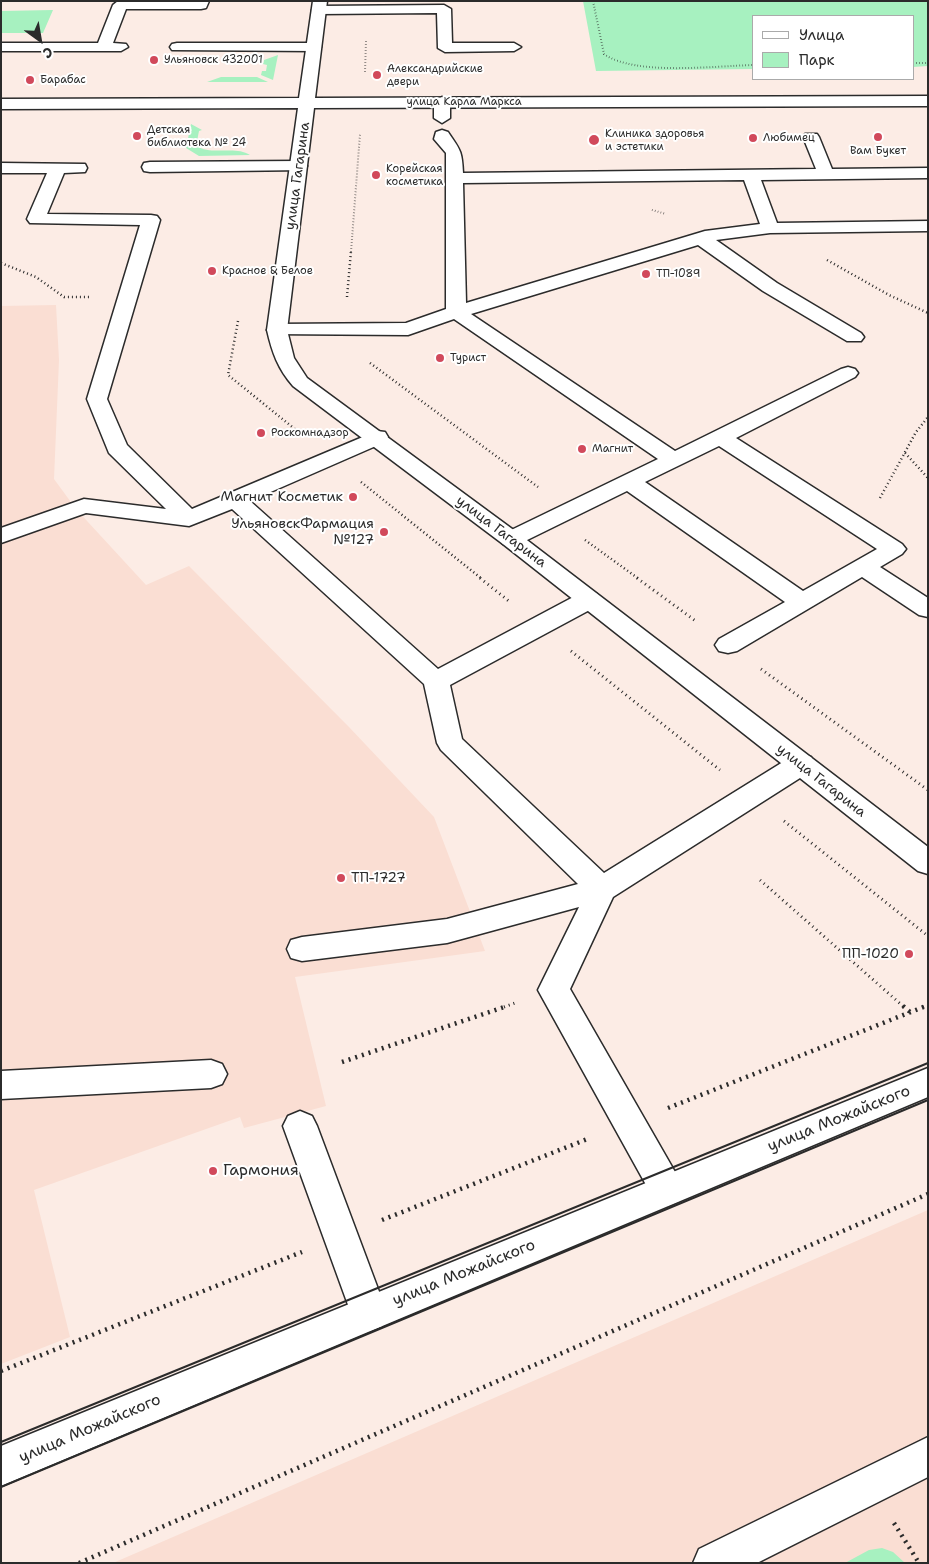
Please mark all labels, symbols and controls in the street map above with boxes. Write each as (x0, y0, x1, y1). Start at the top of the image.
north arrow (15, 15, 65, 65)
legend (752, 15, 914, 80)
text: Улица (799, 25, 844, 45)
text: С (40, 43, 56, 63)
text: Парк (799, 50, 835, 70)
place label: Ульяновск 432001 (164, 53, 263, 67)
marker: Ульяновск 432001 (148, 54, 160, 66)
place label: Александрийские двери (387, 62, 483, 88)
marker: Александрийские двери (371, 69, 383, 81)
place label: Барабас (40, 73, 86, 87)
marker: Барабас (24, 74, 36, 86)
street label: улица Карла Маркса (406, 95, 522, 109)
street label: улица Гагарина (282, 121, 314, 231)
place label: Детская библиотека № 24 (147, 123, 246, 149)
place label: Клиника здоровья и эстетики (605, 127, 704, 153)
marker: Детская библиотека № 24 (131, 130, 143, 142)
place label: Любимец (763, 131, 815, 145)
marker: Вам Букет (872, 131, 884, 143)
marker: Любимец (747, 132, 759, 144)
marker: Клиника здоровья и эстетики (587, 133, 601, 147)
place label: Вам Букет (850, 144, 906, 158)
place label: Корейская косметика (386, 162, 443, 188)
marker: Корейская косметика (370, 169, 382, 181)
place label: Красное & Белое (222, 264, 313, 278)
marker: Красное & Белое (206, 265, 218, 277)
place label: ТП-1089 (656, 267, 700, 281)
marker: ТП-1089 (640, 268, 652, 280)
place label: Турист (450, 351, 486, 365)
marker: Турист (434, 352, 446, 364)
place label: Роскомнадзор (271, 426, 349, 440)
marker: Роскомнадзор (255, 427, 267, 439)
place label: Магнит (592, 442, 633, 456)
marker: Магнит (576, 443, 588, 455)
place label: Магнит Косметик (220, 489, 343, 505)
marker: Магнит Косметик (347, 491, 359, 503)
street label: улица Гагарина (452, 493, 550, 571)
place label: УльяновскФармация №127 (231, 516, 374, 548)
marker: УльяновскФармация №127 (378, 526, 390, 538)
street label: улица Гагарина (773, 741, 869, 821)
place label: ТП-1727 (351, 870, 406, 886)
marker: ТП-1727 (335, 872, 347, 884)
place label: ПП-1020 (842, 946, 899, 962)
marker: ПП-1020 (903, 948, 915, 960)
street label: улица Можайского (765, 1082, 913, 1156)
place label: Гармония (223, 1161, 299, 1181)
marker: Гармония (207, 1165, 219, 1177)
street label: улица Можайского (390, 1236, 538, 1310)
street label: улица Можайского (16, 1390, 164, 1468)

